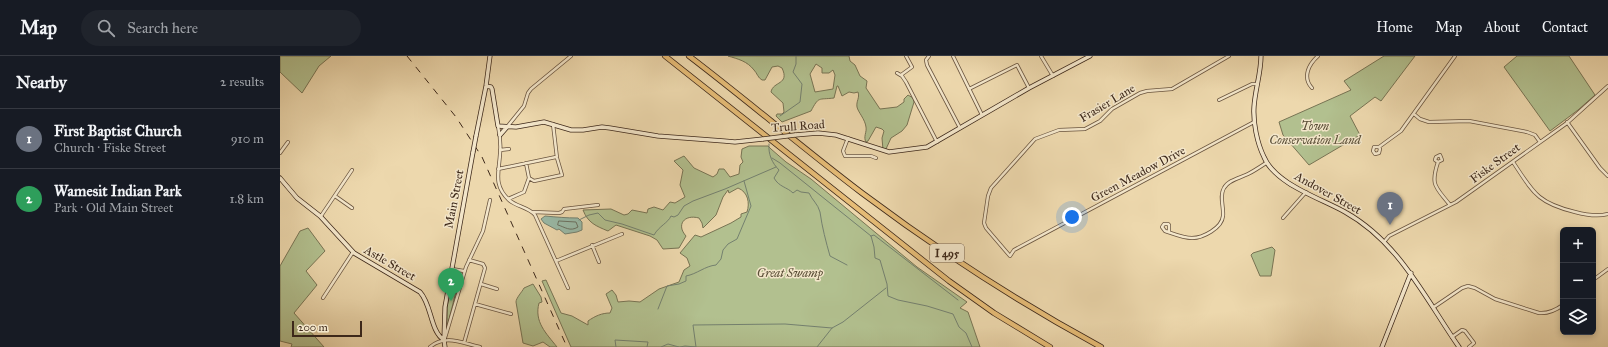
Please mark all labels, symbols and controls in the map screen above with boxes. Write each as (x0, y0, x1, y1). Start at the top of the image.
search box (81, 10, 361, 46)
text: Map (20, 16, 57, 39)
icon: search (95, 17, 117, 39)
text: Search here (127, 19, 198, 37)
text: Home (1376, 19, 1413, 36)
text: Map (1435, 19, 1462, 36)
text: About (1484, 19, 1520, 36)
text: Contact (1542, 19, 1588, 36)
text: Nearby (16, 72, 67, 93)
text: 2 results (220, 74, 264, 90)
street label: Frasier Lane (1077, 81, 1137, 125)
street label: Trull Road (771, 117, 825, 135)
park label: Town Conservation Land (1269, 119, 1361, 147)
text: First Baptist Church (54, 122, 181, 140)
text: 1 (26, 131, 32, 147)
text: 910 m (231, 131, 264, 147)
text: Church · Fiske Street (54, 140, 166, 156)
street label: Fiske Street (1467, 140, 1523, 186)
street label: Green Meadow Drive (1088, 143, 1188, 205)
street label: Main Street (441, 168, 467, 230)
street label: Andover Street (1291, 168, 1364, 217)
text: Wamesit Indian Park (54, 182, 182, 200)
text: 2 (26, 191, 32, 207)
text: 1.8 km (229, 191, 264, 207)
pin: 1 (1377, 192, 1403, 225)
text: Park · Old Main Street (54, 200, 173, 216)
your location (1062, 207, 1082, 227)
map controls (1560, 227, 1596, 335)
button: + (1560, 227, 1596, 263)
street label: Astle Street (361, 242, 419, 284)
road number: I 495 (930, 244, 964, 262)
button: − (1560, 263, 1596, 299)
park label: Great Swamp (757, 266, 824, 281)
pin: 2 (438, 268, 464, 301)
button: layers (1560, 299, 1596, 335)
scale bar (292, 319, 362, 338)
text: 200 m (298, 321, 328, 334)

